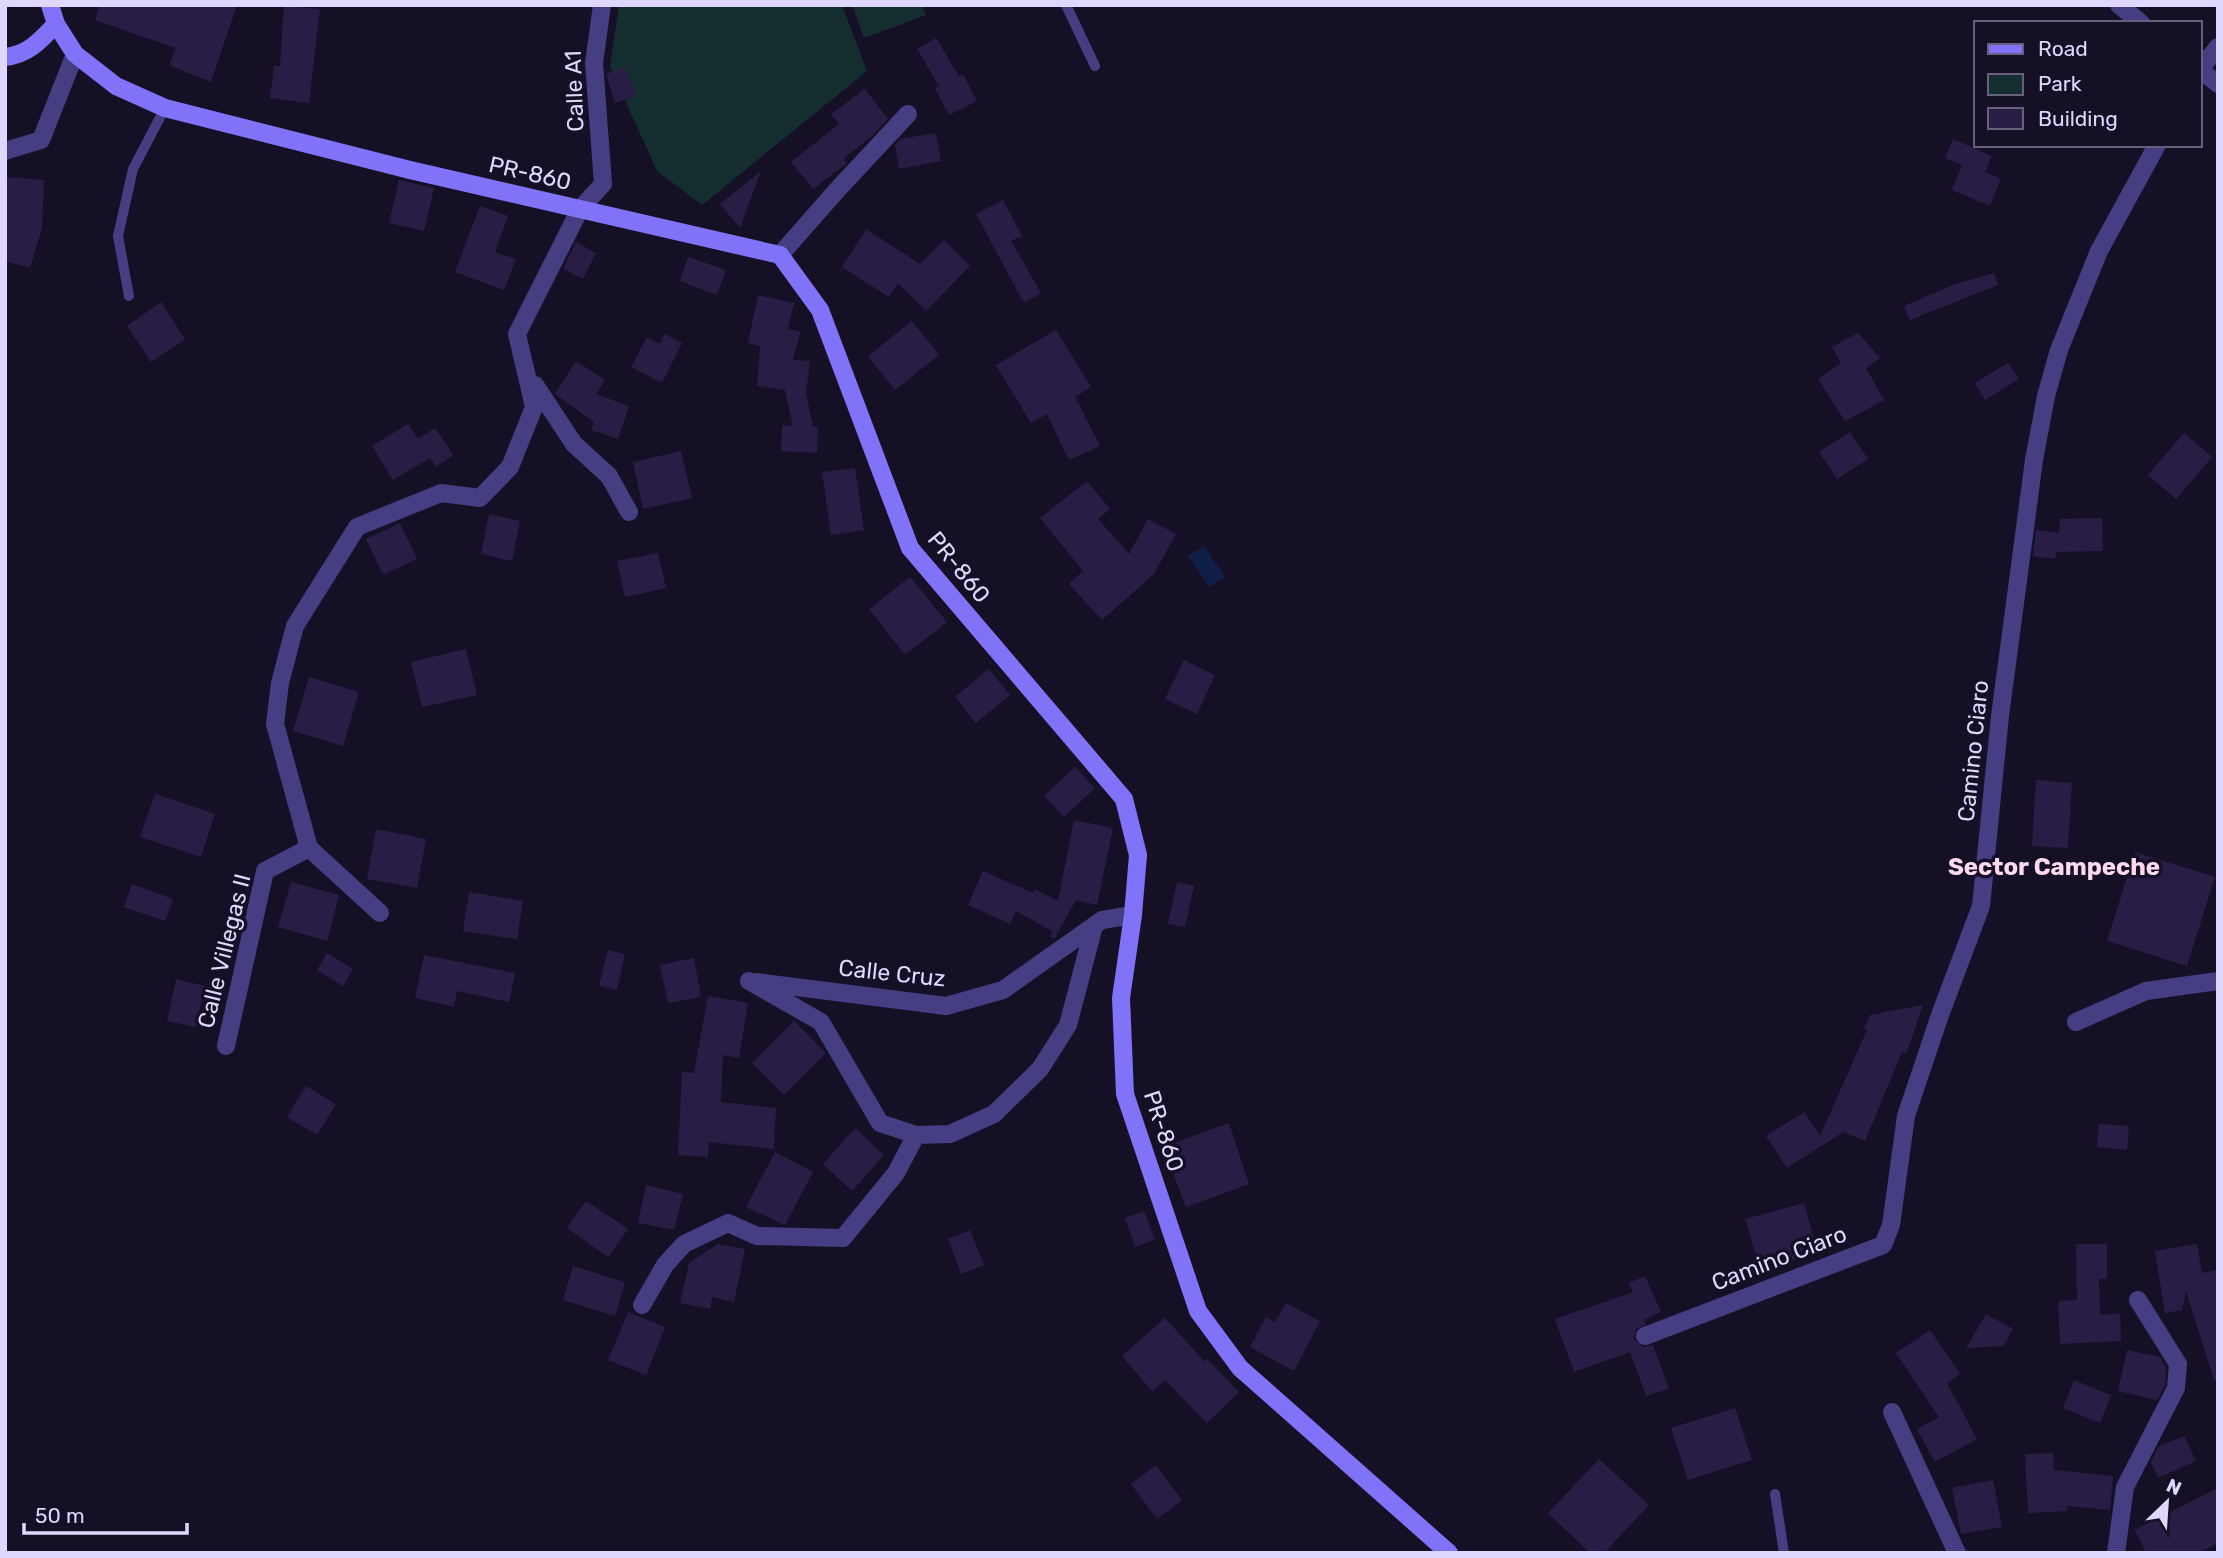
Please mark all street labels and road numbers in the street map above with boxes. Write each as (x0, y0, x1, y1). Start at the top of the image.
street label: Calle A1 (559, 50, 589, 132)
street label: PR-860 (486, 150, 574, 196)
street label: PR-860 (922, 526, 996, 608)
street label: Camino Ciaro (1952, 679, 1994, 823)
street label: Calle Villegas II (191, 871, 257, 1031)
street label: Calle Cruz (837, 953, 947, 993)
street label: PR-860 (1138, 1087, 1190, 1175)
street label: Camino Ciaro (1708, 1219, 1850, 1297)

